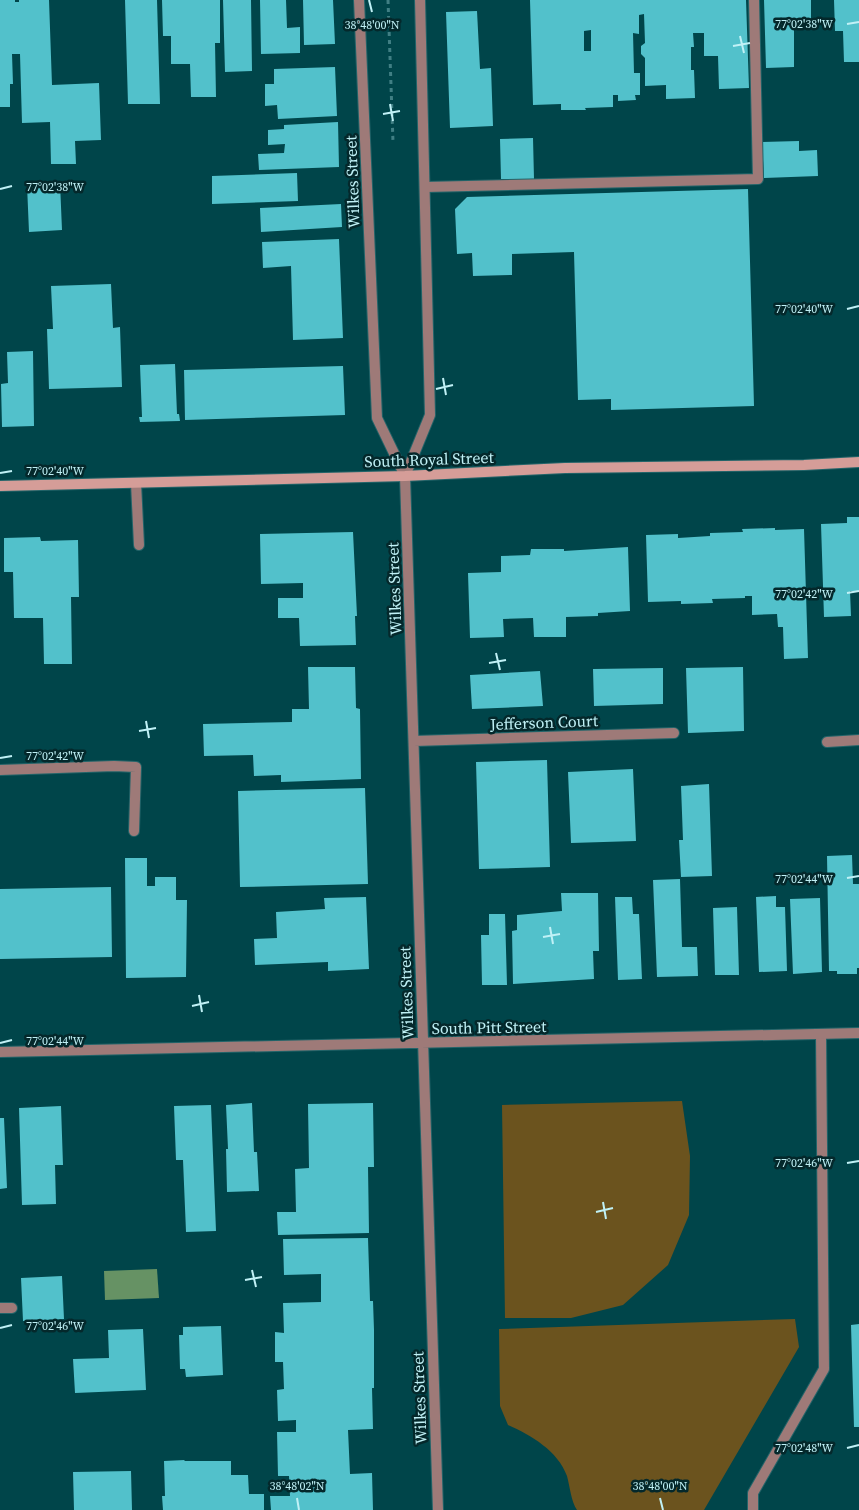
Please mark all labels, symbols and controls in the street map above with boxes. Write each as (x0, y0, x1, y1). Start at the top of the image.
text: 77°02'38"W (775, 16, 833, 32)
text: 38°48'00"N (344, 17, 400, 33)
street label: Wilkes Street (339, 134, 365, 229)
text: 77°02'38"W (26, 179, 84, 195)
text: 77°02'40"W (775, 301, 833, 317)
street label: South Royal Street (364, 446, 495, 472)
text: 77°02'40"W (26, 463, 84, 479)
street label: Wilkes Street (381, 541, 407, 636)
text: 77°02'42"W (775, 586, 833, 602)
street label: Jefferson Court (489, 709, 599, 735)
text: 77°02'42"W (26, 748, 84, 764)
text: 77°02'44"W (775, 871, 833, 887)
street label: Wilkes Street (393, 945, 419, 1040)
street label: South Pitt Street (431, 1015, 547, 1039)
text: 77°02'44"W (26, 1033, 84, 1049)
text: 77°02'46"W (775, 1155, 833, 1171)
text: 77°02'46"W (26, 1318, 84, 1334)
street label: Wilkes Street (406, 1350, 432, 1445)
text: 77°02'48"W (775, 1440, 833, 1456)
text: 38°48'02"N (269, 1478, 325, 1494)
text: 38°48'00"N (632, 1478, 688, 1494)

